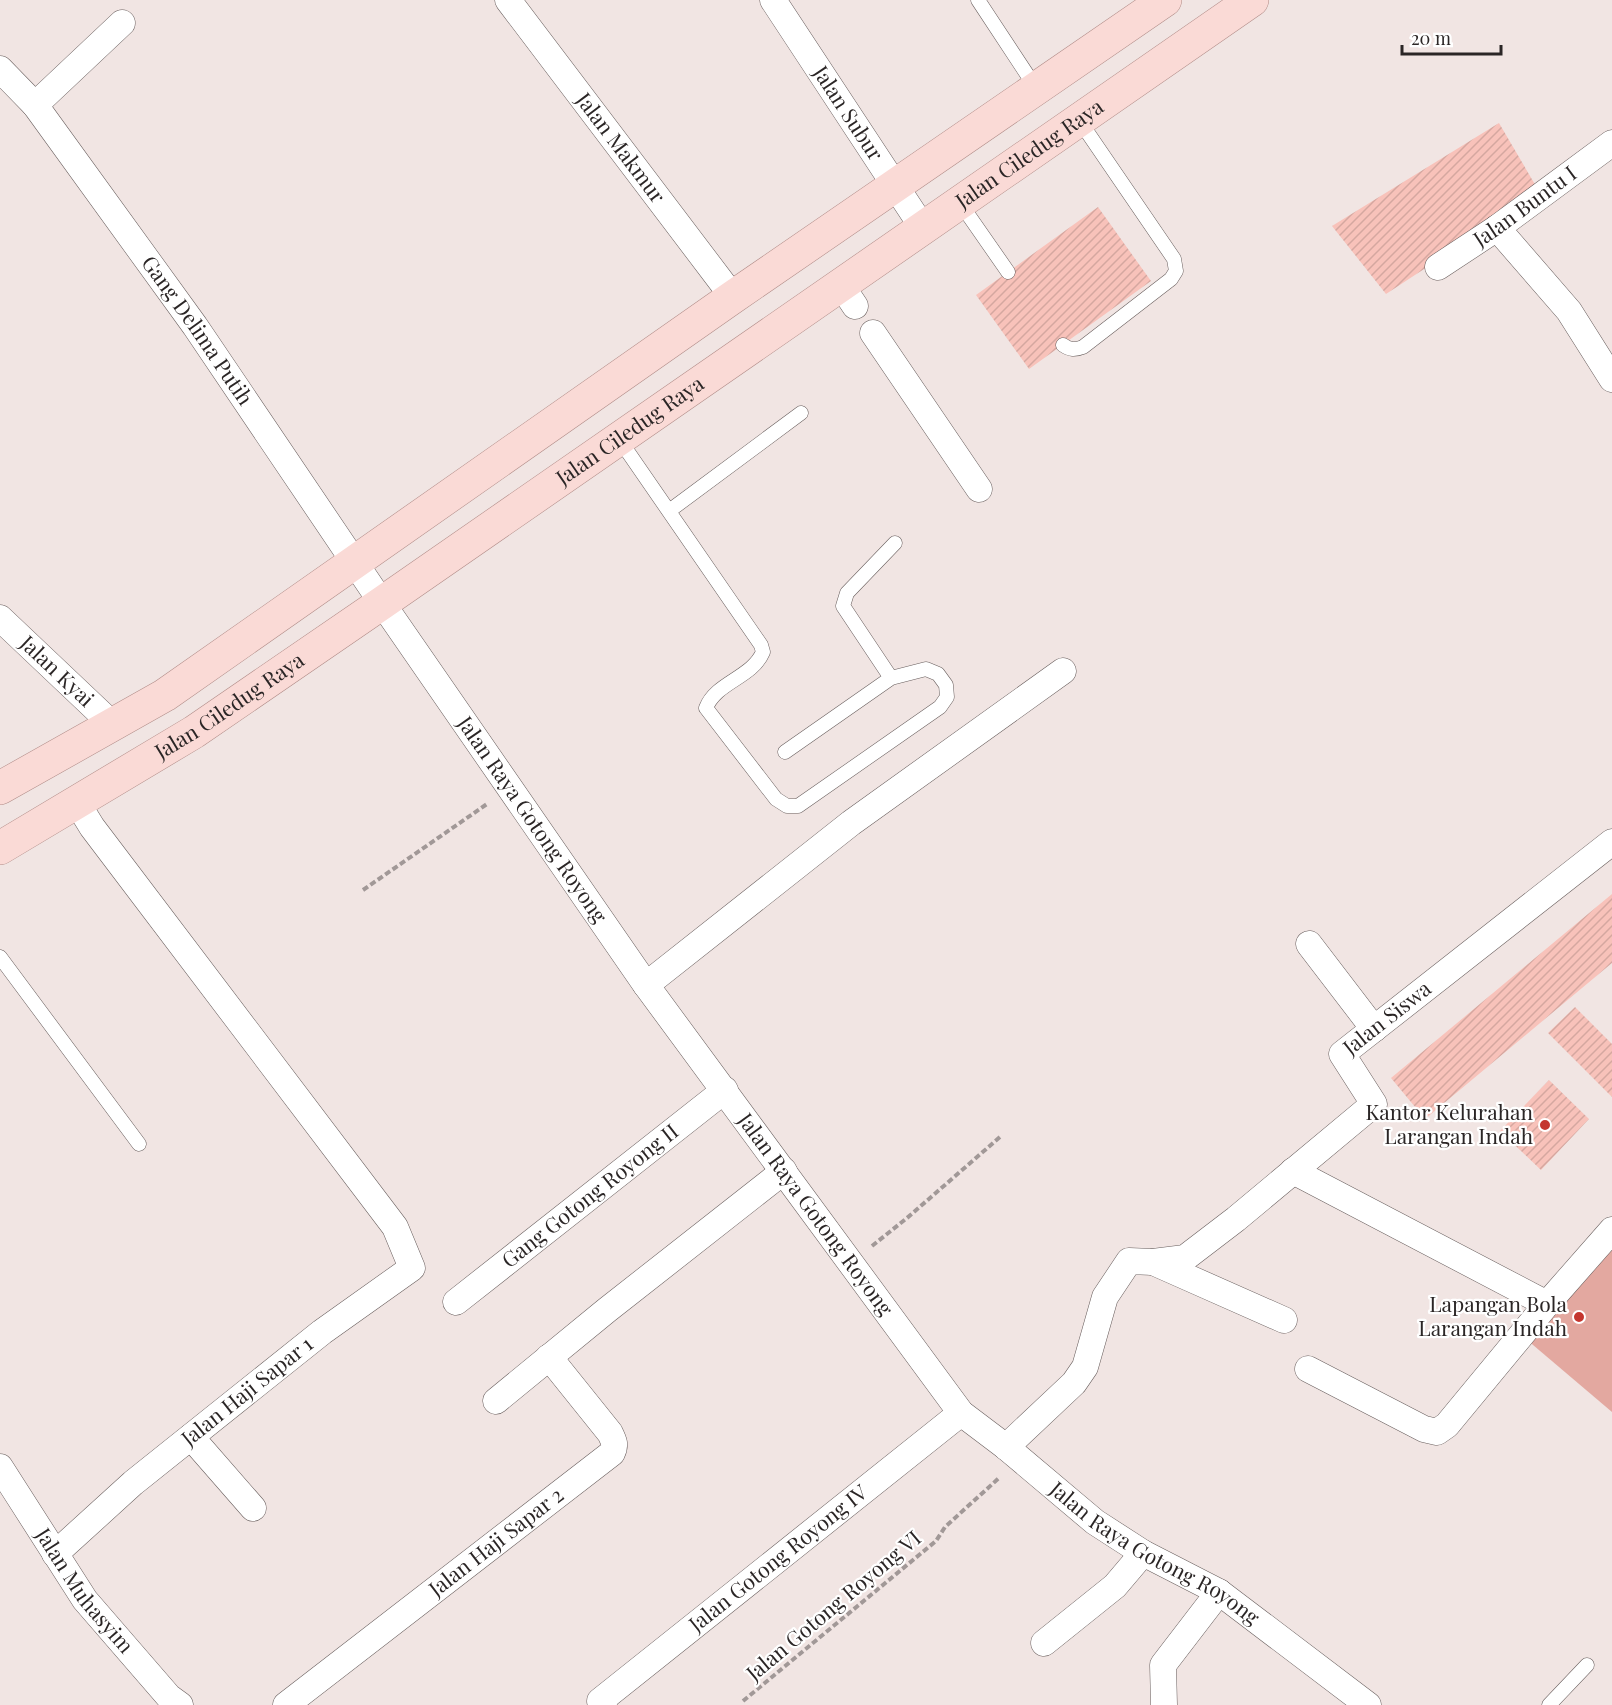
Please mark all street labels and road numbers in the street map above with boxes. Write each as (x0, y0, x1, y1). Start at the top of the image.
street label: Jalan Subur (807, 59, 891, 166)
street label: Jalan Makmur (570, 85, 673, 208)
street label: Jalan Ciledug Raya (948, 91, 1108, 214)
street label: Jalan Buntu I (1466, 158, 1581, 252)
street label: Gang Delima Putih (136, 249, 261, 410)
street label: Jalan Ciledug Raya (549, 368, 709, 491)
street label: Jalan Kyai (14, 628, 101, 712)
street label: Jalan Ciledug Raya (148, 644, 309, 765)
street label: Jalan Raya Gotong Royong (452, 709, 615, 928)
street label: Jalan Siswa (1336, 973, 1436, 1061)
street label: Jalan Raya Gotong Royong (732, 1106, 901, 1321)
street label: Gang Gotong Royong II (495, 1116, 683, 1273)
street label: Jalan Haji Sapar 1 (174, 1329, 318, 1452)
street label: Jalan Raya Gotong Royong (1044, 1473, 1266, 1630)
street label: Jalan Gotong Royong IV (681, 1477, 873, 1637)
street label: Jalan Haji Sapar 2 (421, 1480, 568, 1602)
street label: Jalan Muhasyim (30, 1521, 141, 1659)
street label: Jalan Gotong Royong VI (739, 1523, 926, 1687)

